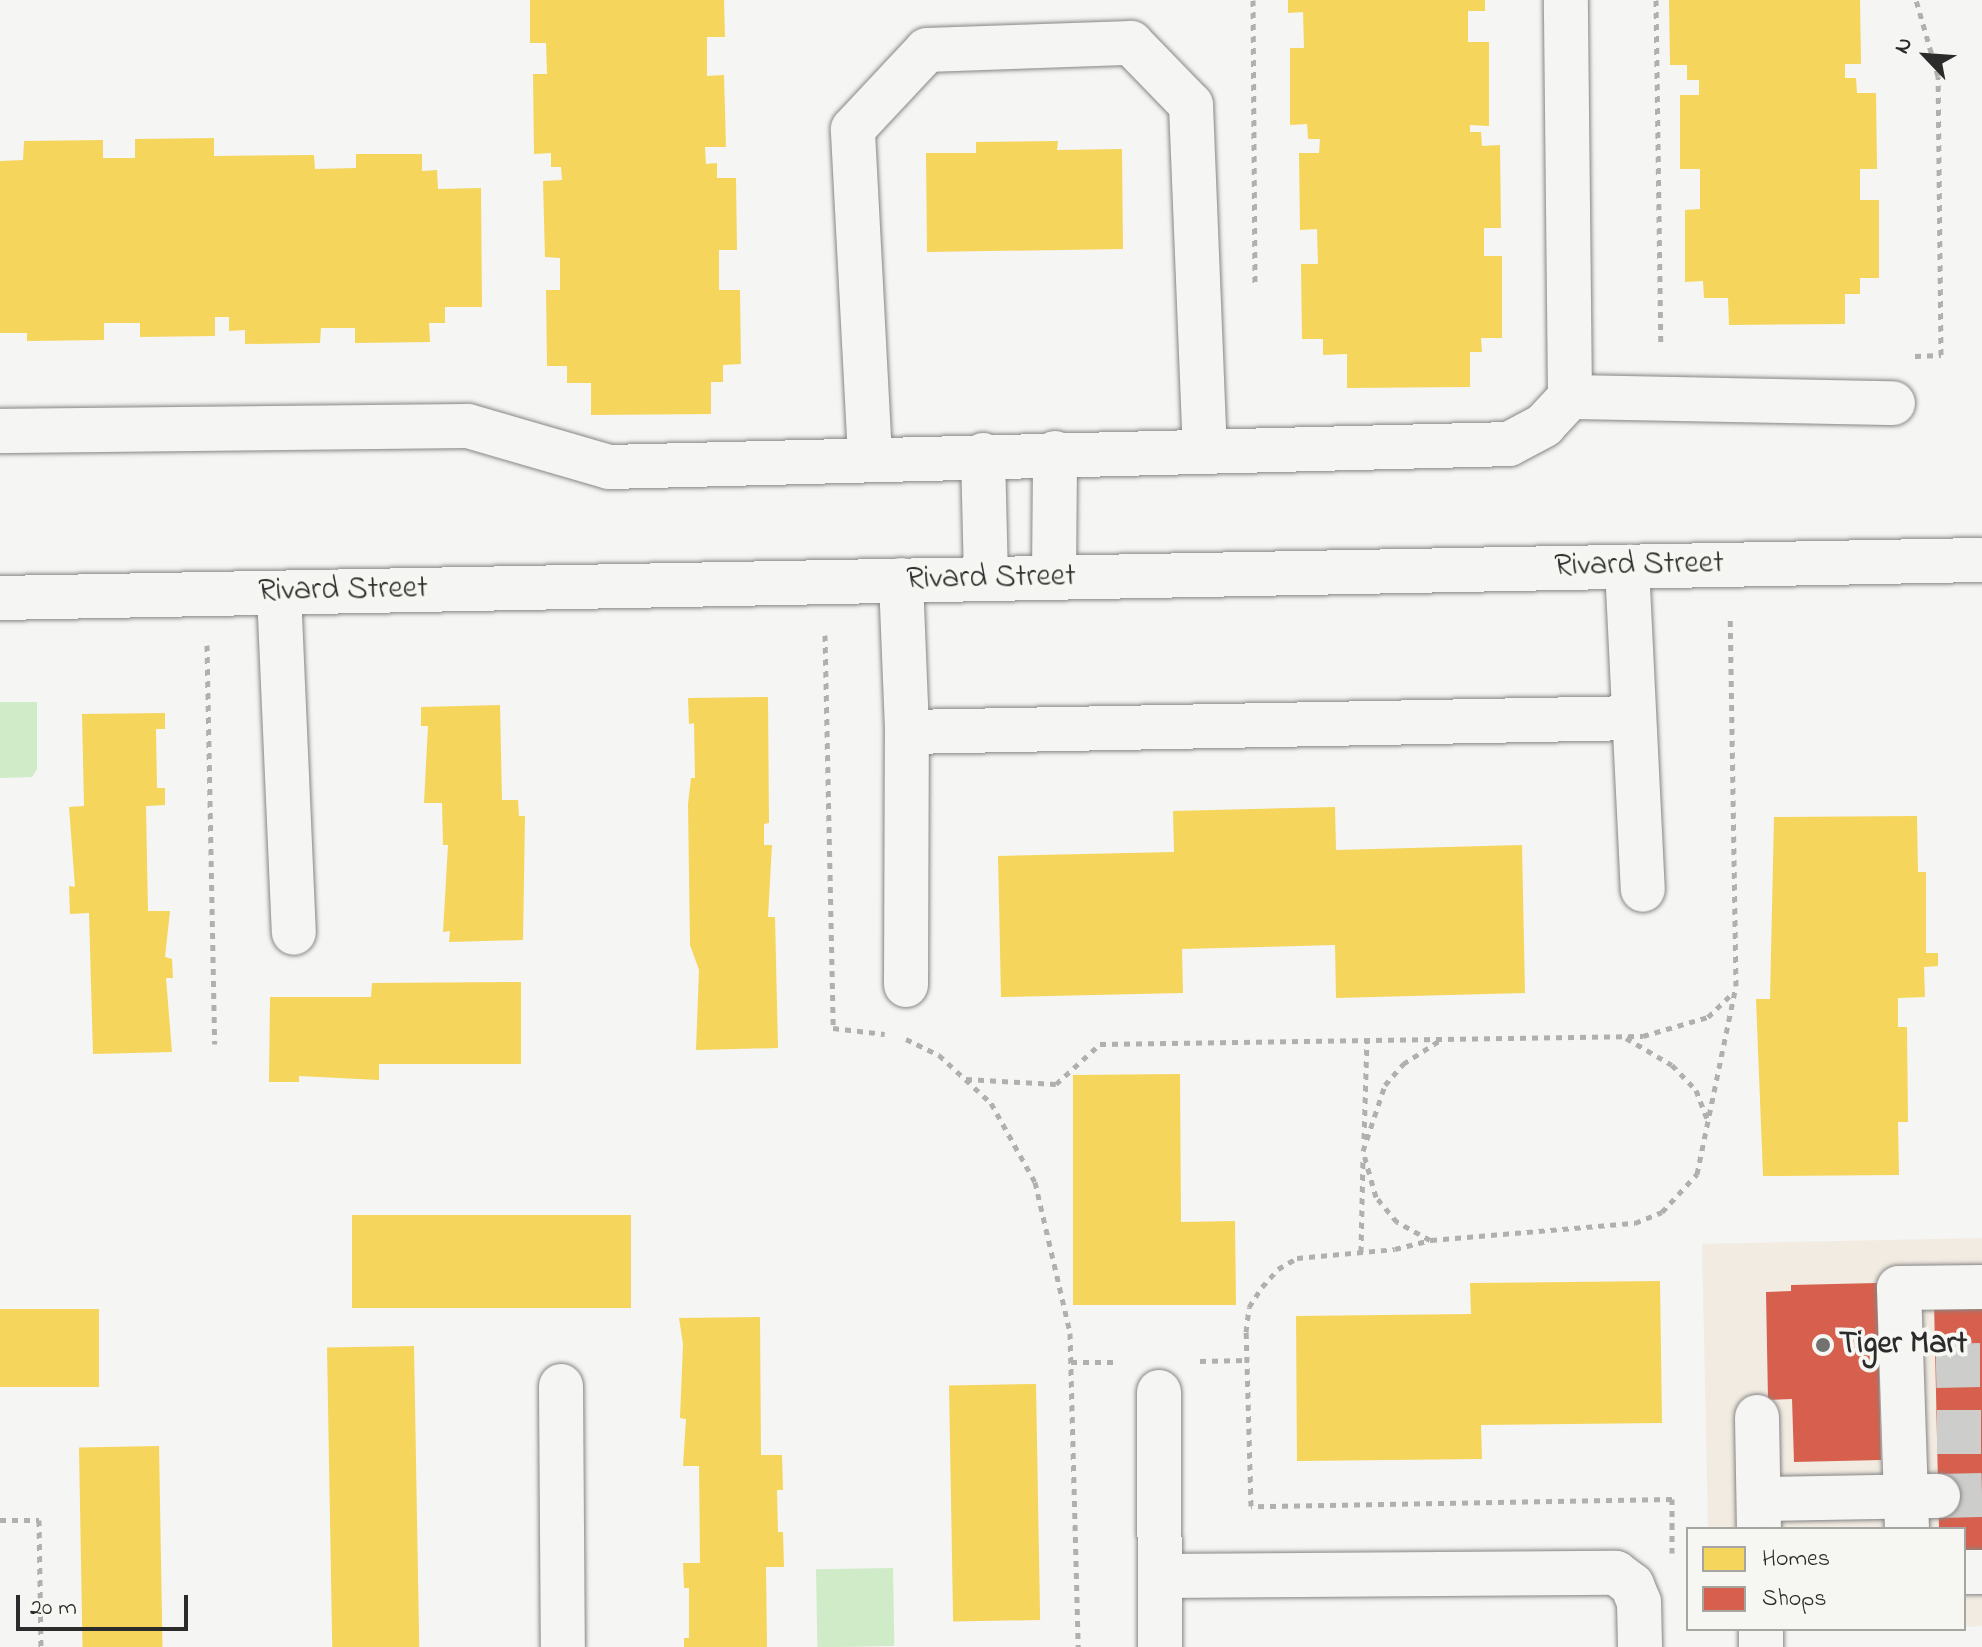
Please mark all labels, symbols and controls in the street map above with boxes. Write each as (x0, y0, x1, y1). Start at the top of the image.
north arrow (1886, 16, 1966, 96)
text: N (1887, 32, 1922, 59)
street label: Rivard Street (1554, 545, 1724, 587)
street label: Rivard Street (906, 558, 1076, 600)
street label: Rivard Street (258, 570, 428, 612)
place label: Tiger Mart (1839, 1326, 1967, 1364)
marker: Tiger Mart (1814, 1336, 1832, 1354)
legend (1686, 1527, 1966, 1631)
text: Homes (1762, 1542, 1830, 1577)
scale bar (20, 1579, 192, 1629)
text: Shops (1762, 1582, 1827, 1617)
text: 20 m (30, 1591, 77, 1626)

